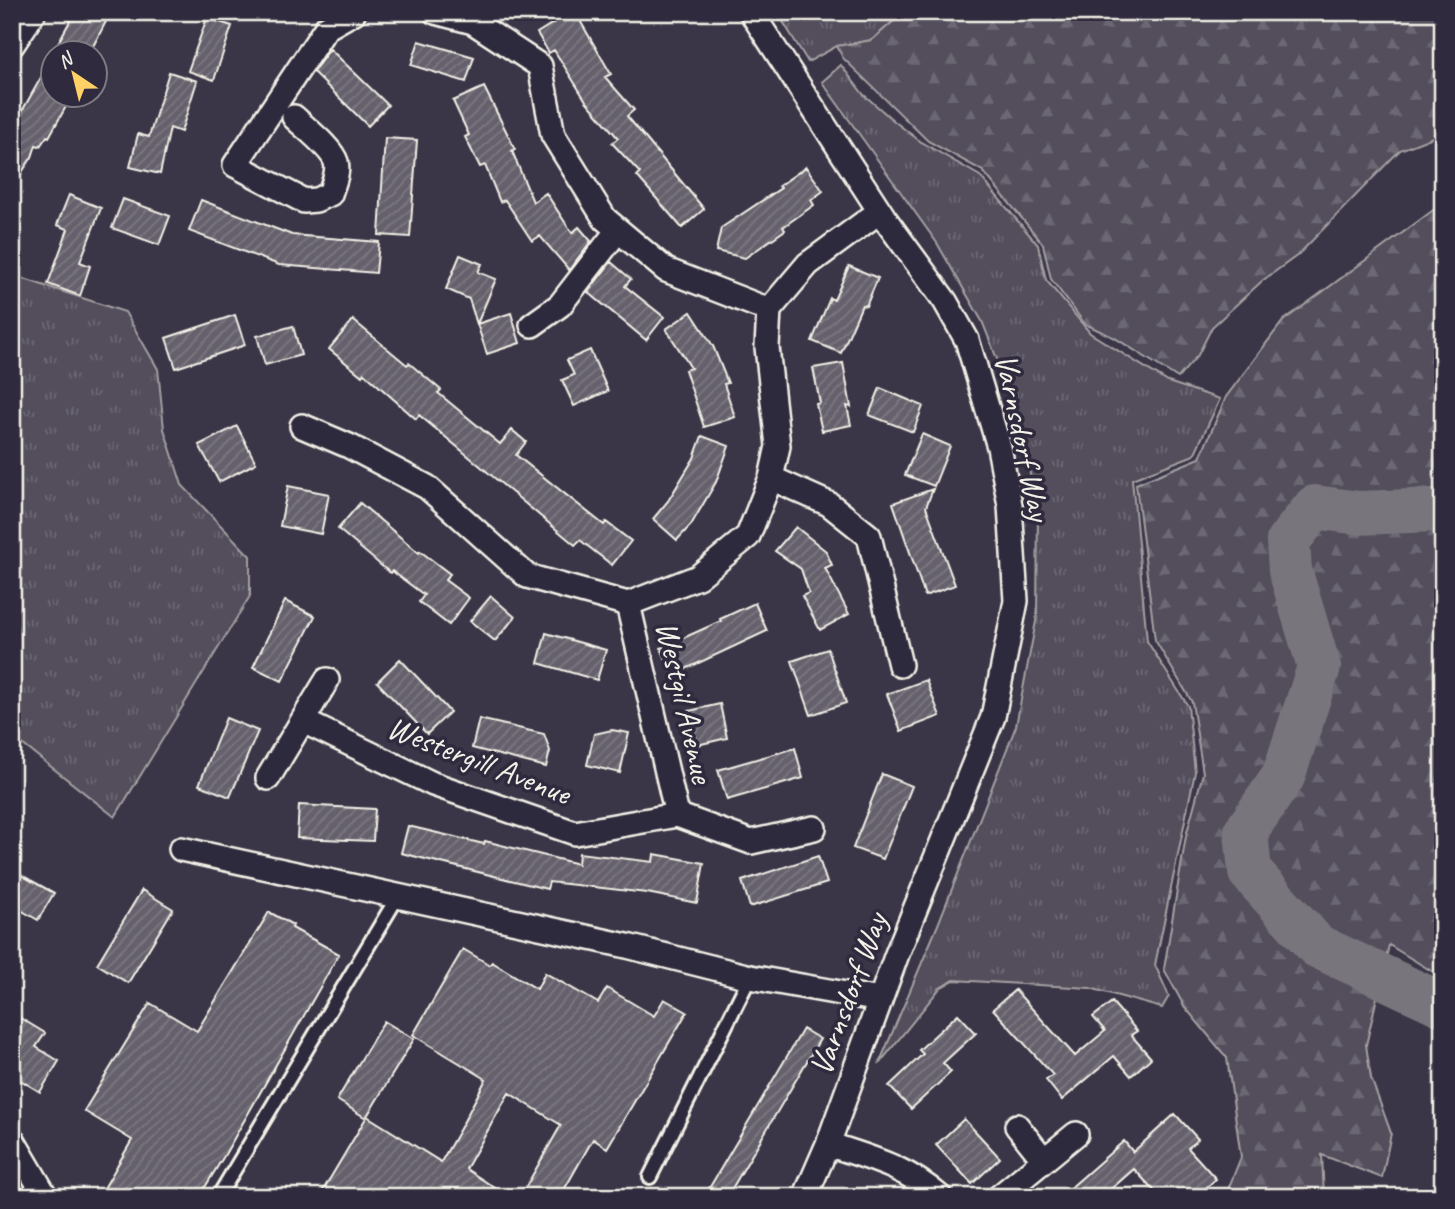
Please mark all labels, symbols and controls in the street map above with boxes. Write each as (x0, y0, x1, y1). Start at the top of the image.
north arrow (38, 38, 108, 108)
text: N (53, 46, 79, 74)
street label: Varnsdorf Way (985, 350, 1062, 527)
street label: Westgil Avenue (646, 617, 724, 789)
street label: Westergill Avenue (382, 706, 578, 815)
street label: Varnsdorf Way (799, 905, 898, 1081)

